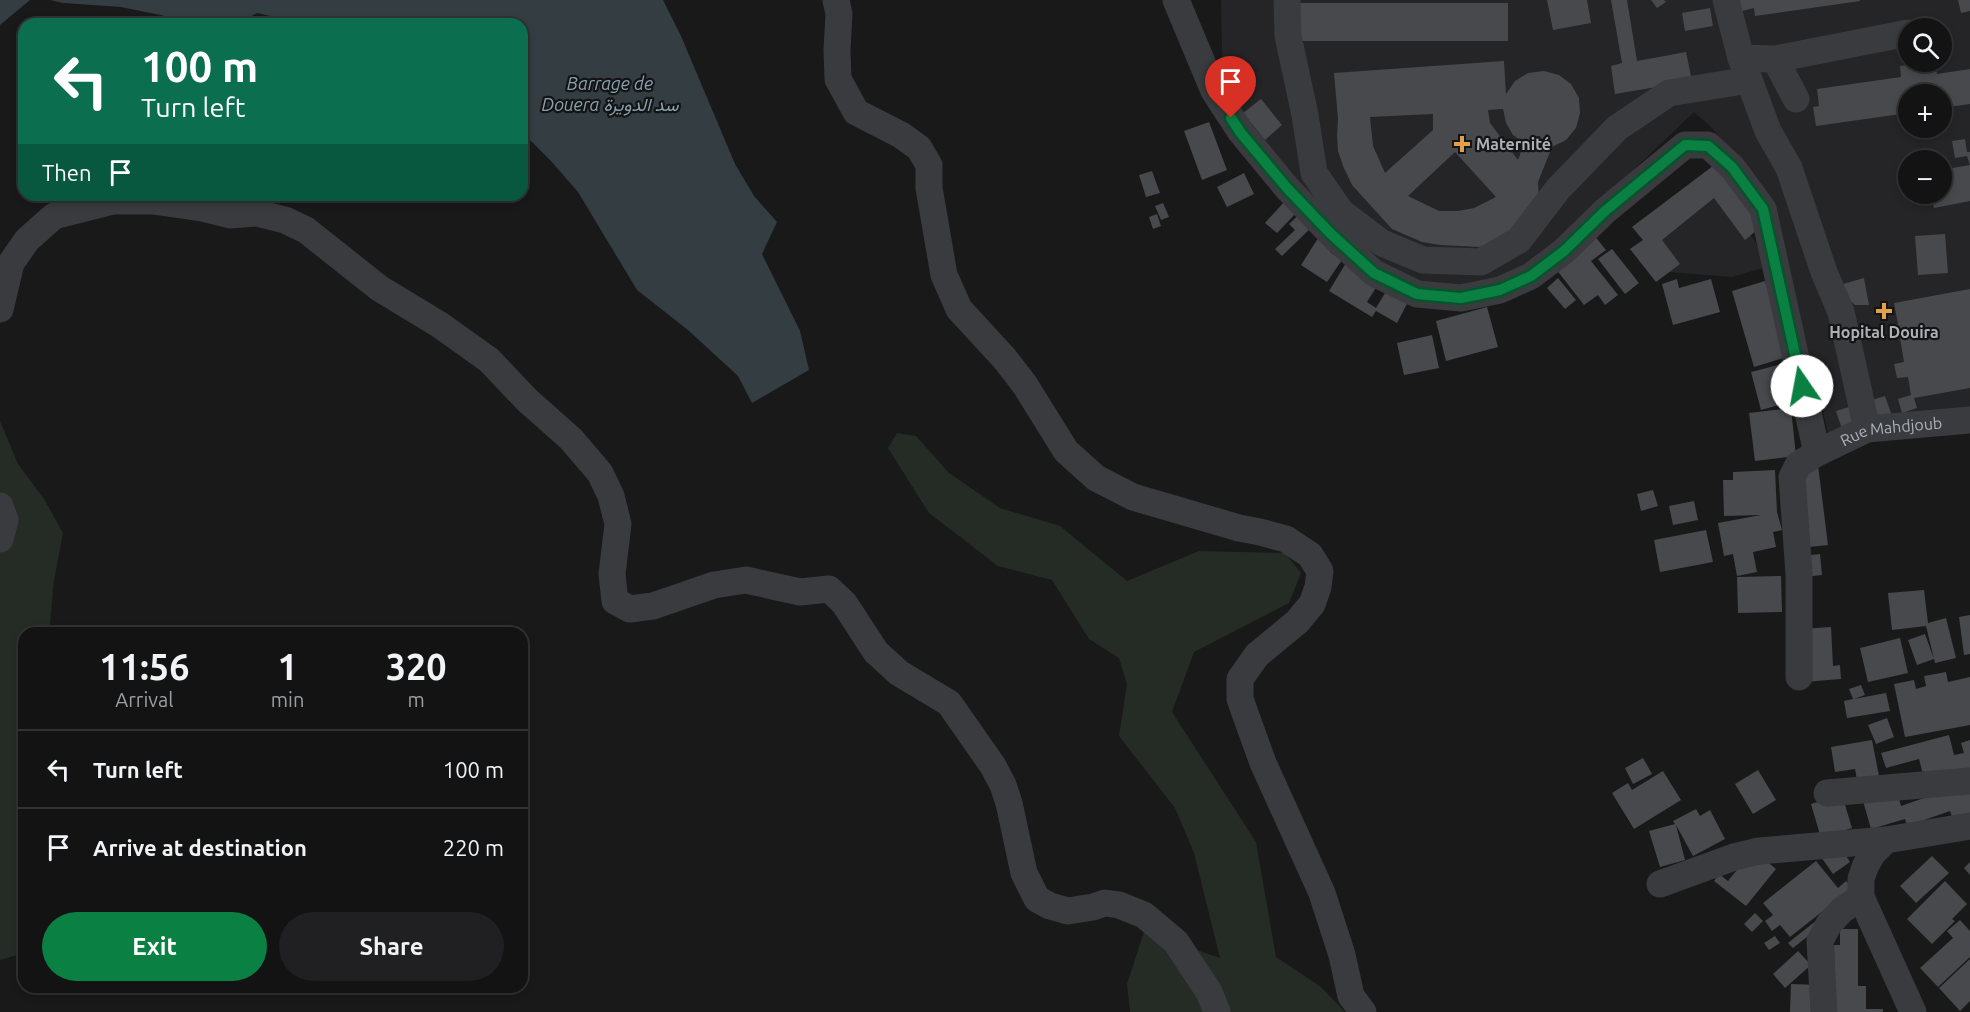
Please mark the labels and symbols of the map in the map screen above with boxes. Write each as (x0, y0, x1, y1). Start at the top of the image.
pin (1205, 56, 1256, 118)
water label: Barrage de Douera سد الدويرة (542, 73, 679, 116)
marker: Maternité (1453, 135, 1471, 153)
place label: Maternité (1476, 135, 1551, 153)
marker: Hopital Douira (1875, 302, 1893, 320)
place label: Hopital Douira (1829, 323, 1939, 341)
position arrow (1770, 354, 1834, 418)
street label: Rue Mahdjoub (1837, 413, 1943, 450)

